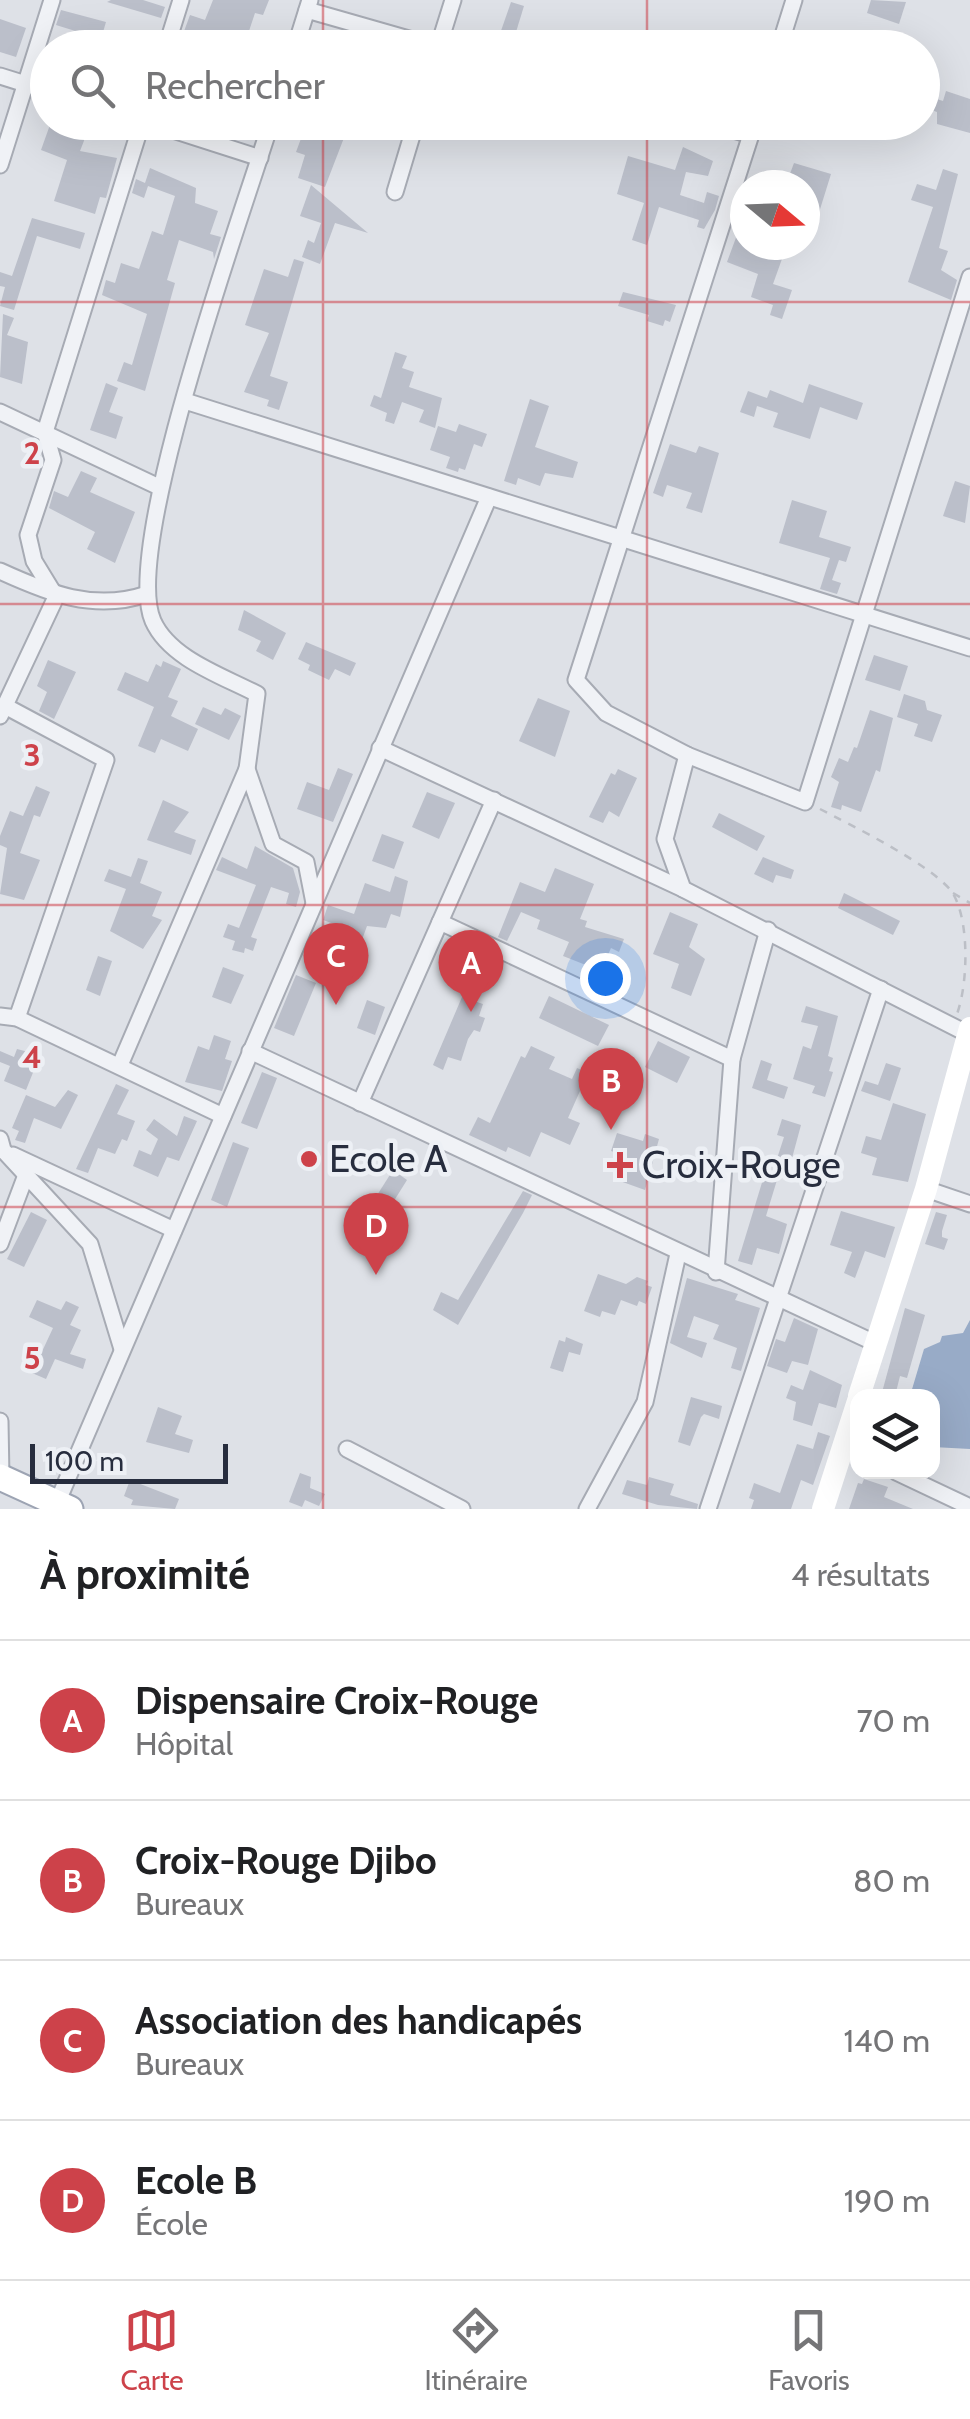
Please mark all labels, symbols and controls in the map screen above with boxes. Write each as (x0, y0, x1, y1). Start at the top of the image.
search box (30, 30, 940, 140)
icon: search (65, 58, 120, 113)
text: Rechercher (145, 62, 325, 109)
north arrow (730, 170, 820, 260)
text: 2 (24, 433, 40, 472)
text: 3 (23, 735, 41, 774)
pin: C (304, 922, 368, 1005)
pin: A (438, 930, 504, 1012)
your location (580, 953, 631, 1004)
text: 4 (22, 1037, 42, 1076)
pin: B (578, 1048, 644, 1130)
place label: Ecole A (329, 1135, 448, 1182)
place label: Croix-Rouge (642, 1141, 841, 1188)
marker: Ecole A (298, 1148, 320, 1170)
marker: Croix-Rouge (607, 1152, 633, 1178)
pin: D (344, 1192, 408, 1275)
text: 5 (23, 1338, 41, 1377)
map controls (850, 1389, 940, 1479)
button: layers (850, 1389, 940, 1479)
scale bar (30, 1439, 228, 1484)
text: 100 m (45, 1444, 124, 1478)
text: À proximité (40, 1548, 250, 1600)
text: 4 résultats (791, 1555, 930, 1594)
text: Dispensaire Croix-Rouge (135, 1677, 538, 1724)
text: A (62, 1701, 83, 1740)
text: 70 m (857, 1701, 930, 1740)
text: Hôpital (135, 1724, 233, 1763)
text: Croix-Rouge Djibo (135, 1837, 437, 1884)
text: B (62, 1861, 83, 1900)
text: 80 m (853, 1861, 930, 1900)
text: Bureaux (135, 1884, 244, 1923)
text: Association des handicapés (135, 1997, 582, 2044)
text: C (63, 2021, 82, 2060)
text: 140 m (843, 2021, 930, 2060)
text: Bureaux (135, 2044, 244, 2083)
text: Ecole B (135, 2157, 257, 2204)
text: D (61, 2181, 84, 2220)
text: 190 m (844, 2181, 930, 2220)
text: École (135, 2204, 208, 2243)
tab: Carte (120, 2303, 184, 2397)
tab: Itinéraire (424, 2303, 528, 2397)
tab: Favoris (768, 2303, 850, 2397)

